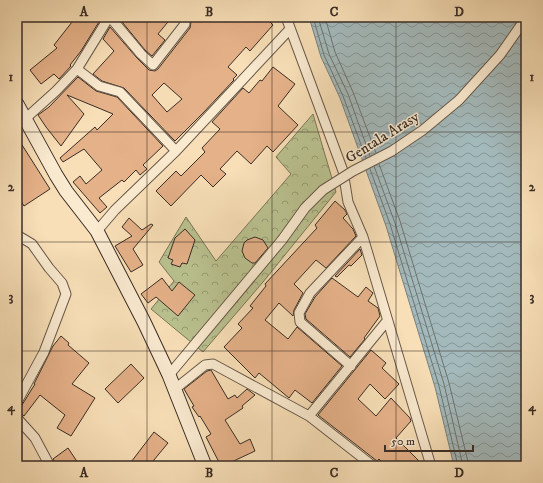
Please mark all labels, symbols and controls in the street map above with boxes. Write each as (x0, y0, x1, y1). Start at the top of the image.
text: A (79, 4, 89, 20)
text: B (205, 4, 213, 20)
text: C (330, 4, 339, 20)
text: D (454, 4, 464, 20)
text: 1 (9, 69, 14, 85)
text: 1 (530, 69, 535, 85)
street label: Gentala Arasy (342, 107, 423, 168)
text: 2 (8, 179, 15, 195)
text: 2 (529, 179, 536, 195)
text: 3 (9, 289, 14, 305)
text: 3 (530, 289, 535, 305)
text: 4 (6, 399, 15, 416)
text: 4 (527, 399, 536, 416)
scale bar (385, 427, 473, 453)
text: 50 m (391, 434, 415, 449)
text: A (79, 465, 89, 481)
text: B (205, 465, 213, 481)
text: C (330, 465, 339, 481)
text: D (454, 465, 464, 481)

